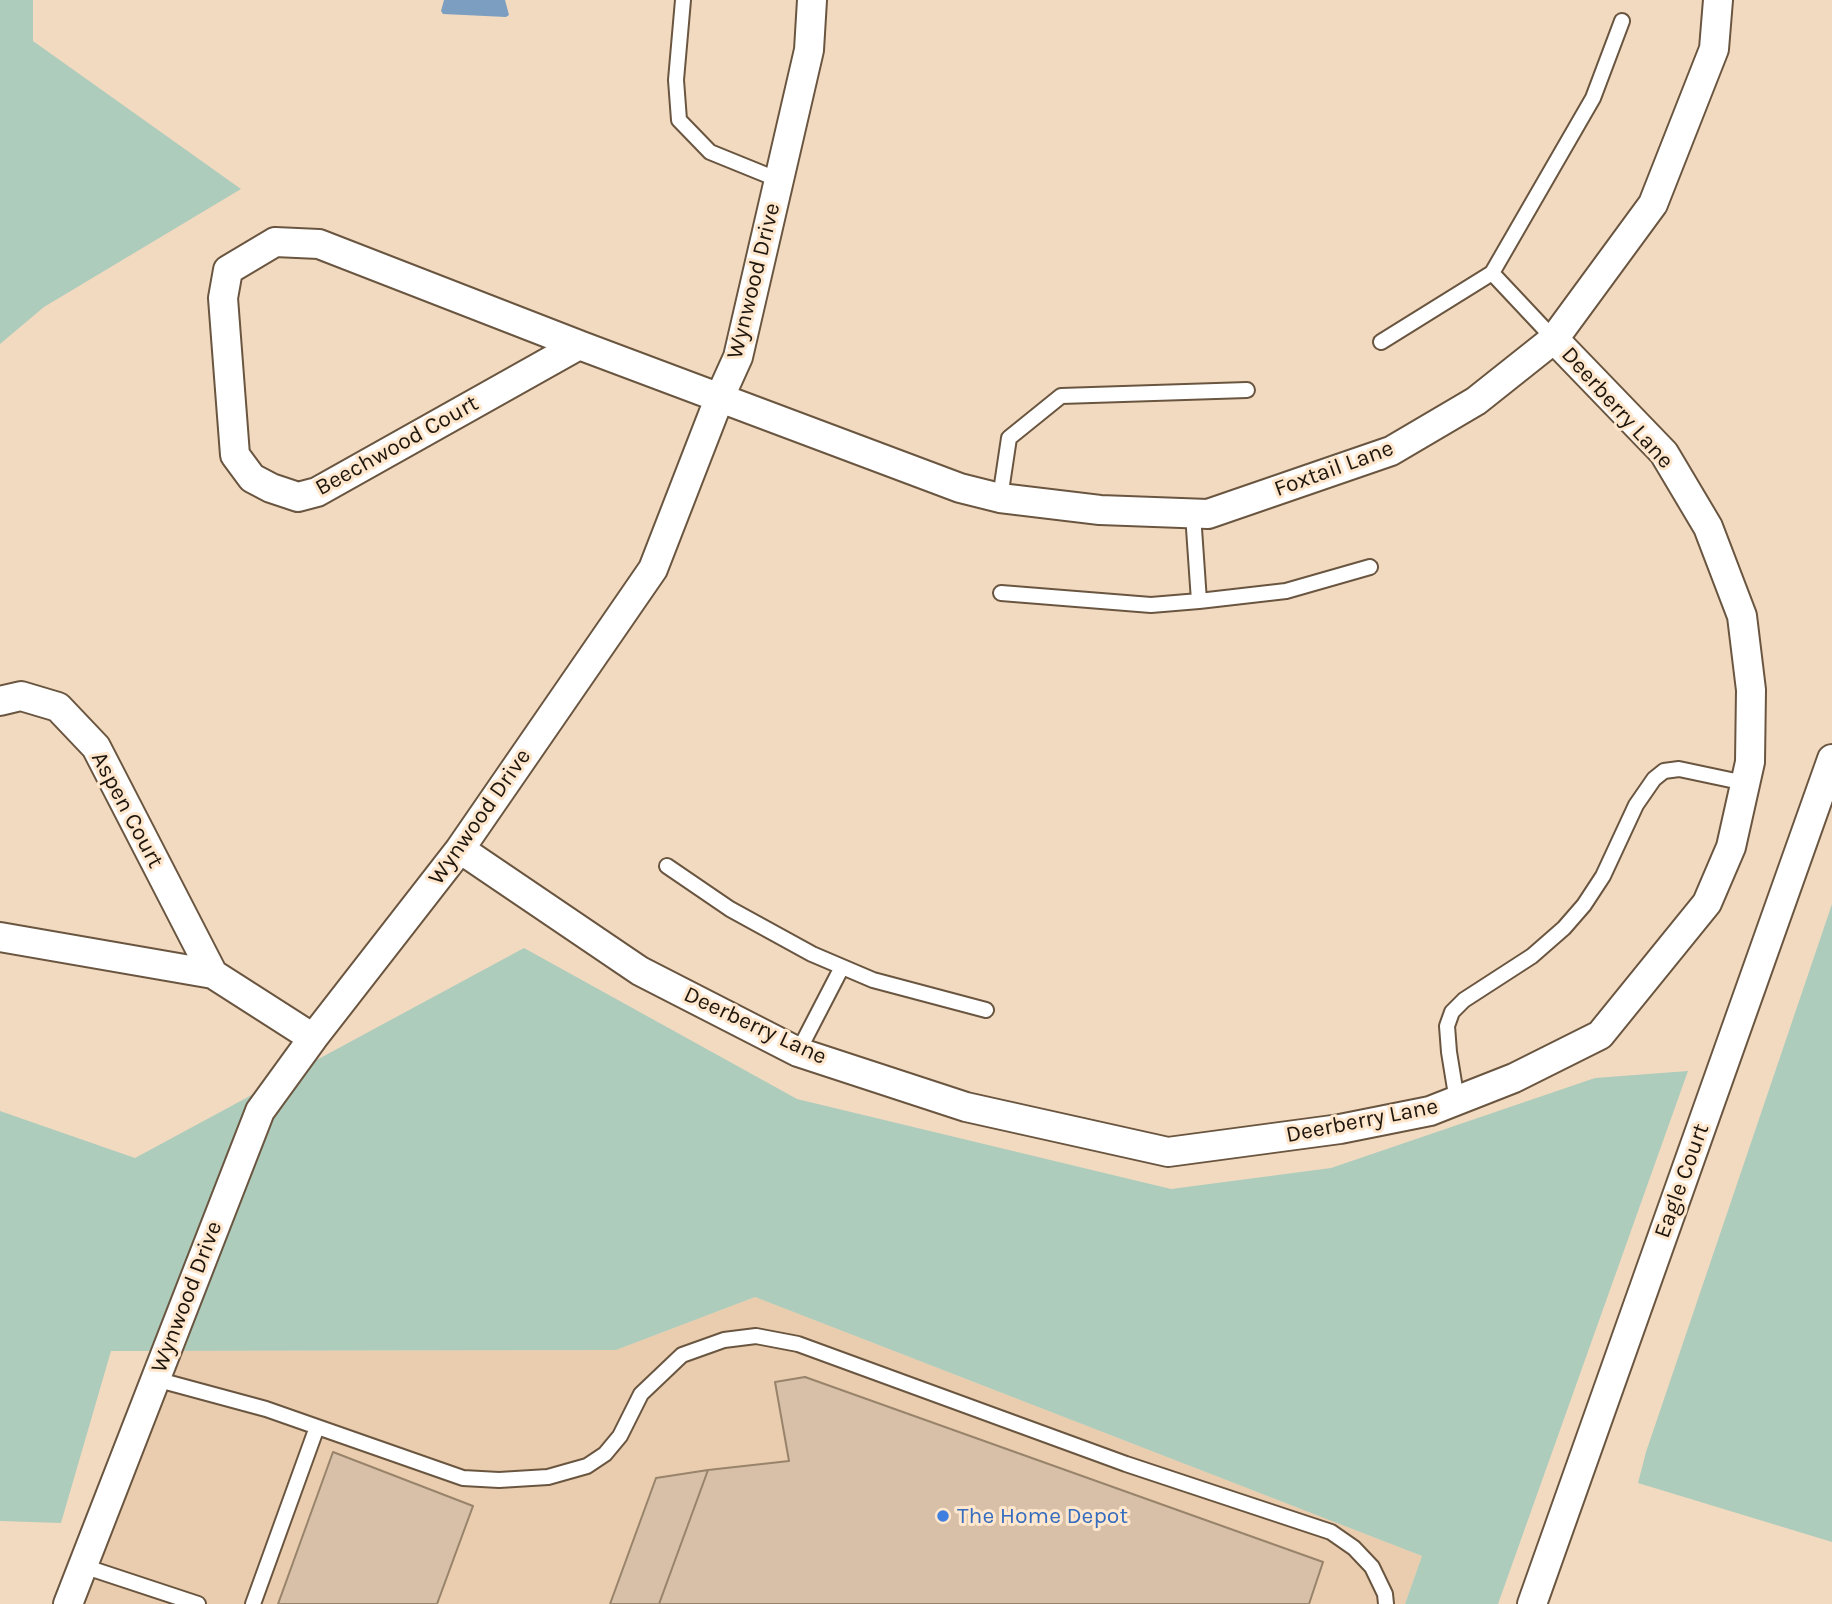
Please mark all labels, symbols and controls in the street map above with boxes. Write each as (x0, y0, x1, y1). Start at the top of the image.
street label: Wynwood Drive (721, 200, 787, 362)
street label: Deerberry Lane (1555, 341, 1679, 475)
street label: Beechwood Court (311, 390, 483, 502)
street label: Foxtail Lane (1271, 435, 1397, 503)
street label: Wynwood Drive (423, 744, 537, 890)
street label: Aspen Court (85, 747, 169, 873)
street label: Deerberry Lane (679, 981, 831, 1071)
street label: Deerberry Lane (1284, 1093, 1440, 1149)
street label: Eagle Court (1649, 1120, 1715, 1242)
street label: Wynwood Drive (145, 1217, 229, 1377)
place label: The Home Depot (957, 1502, 1128, 1530)
marker: The Home Depot (935, 1508, 951, 1524)

